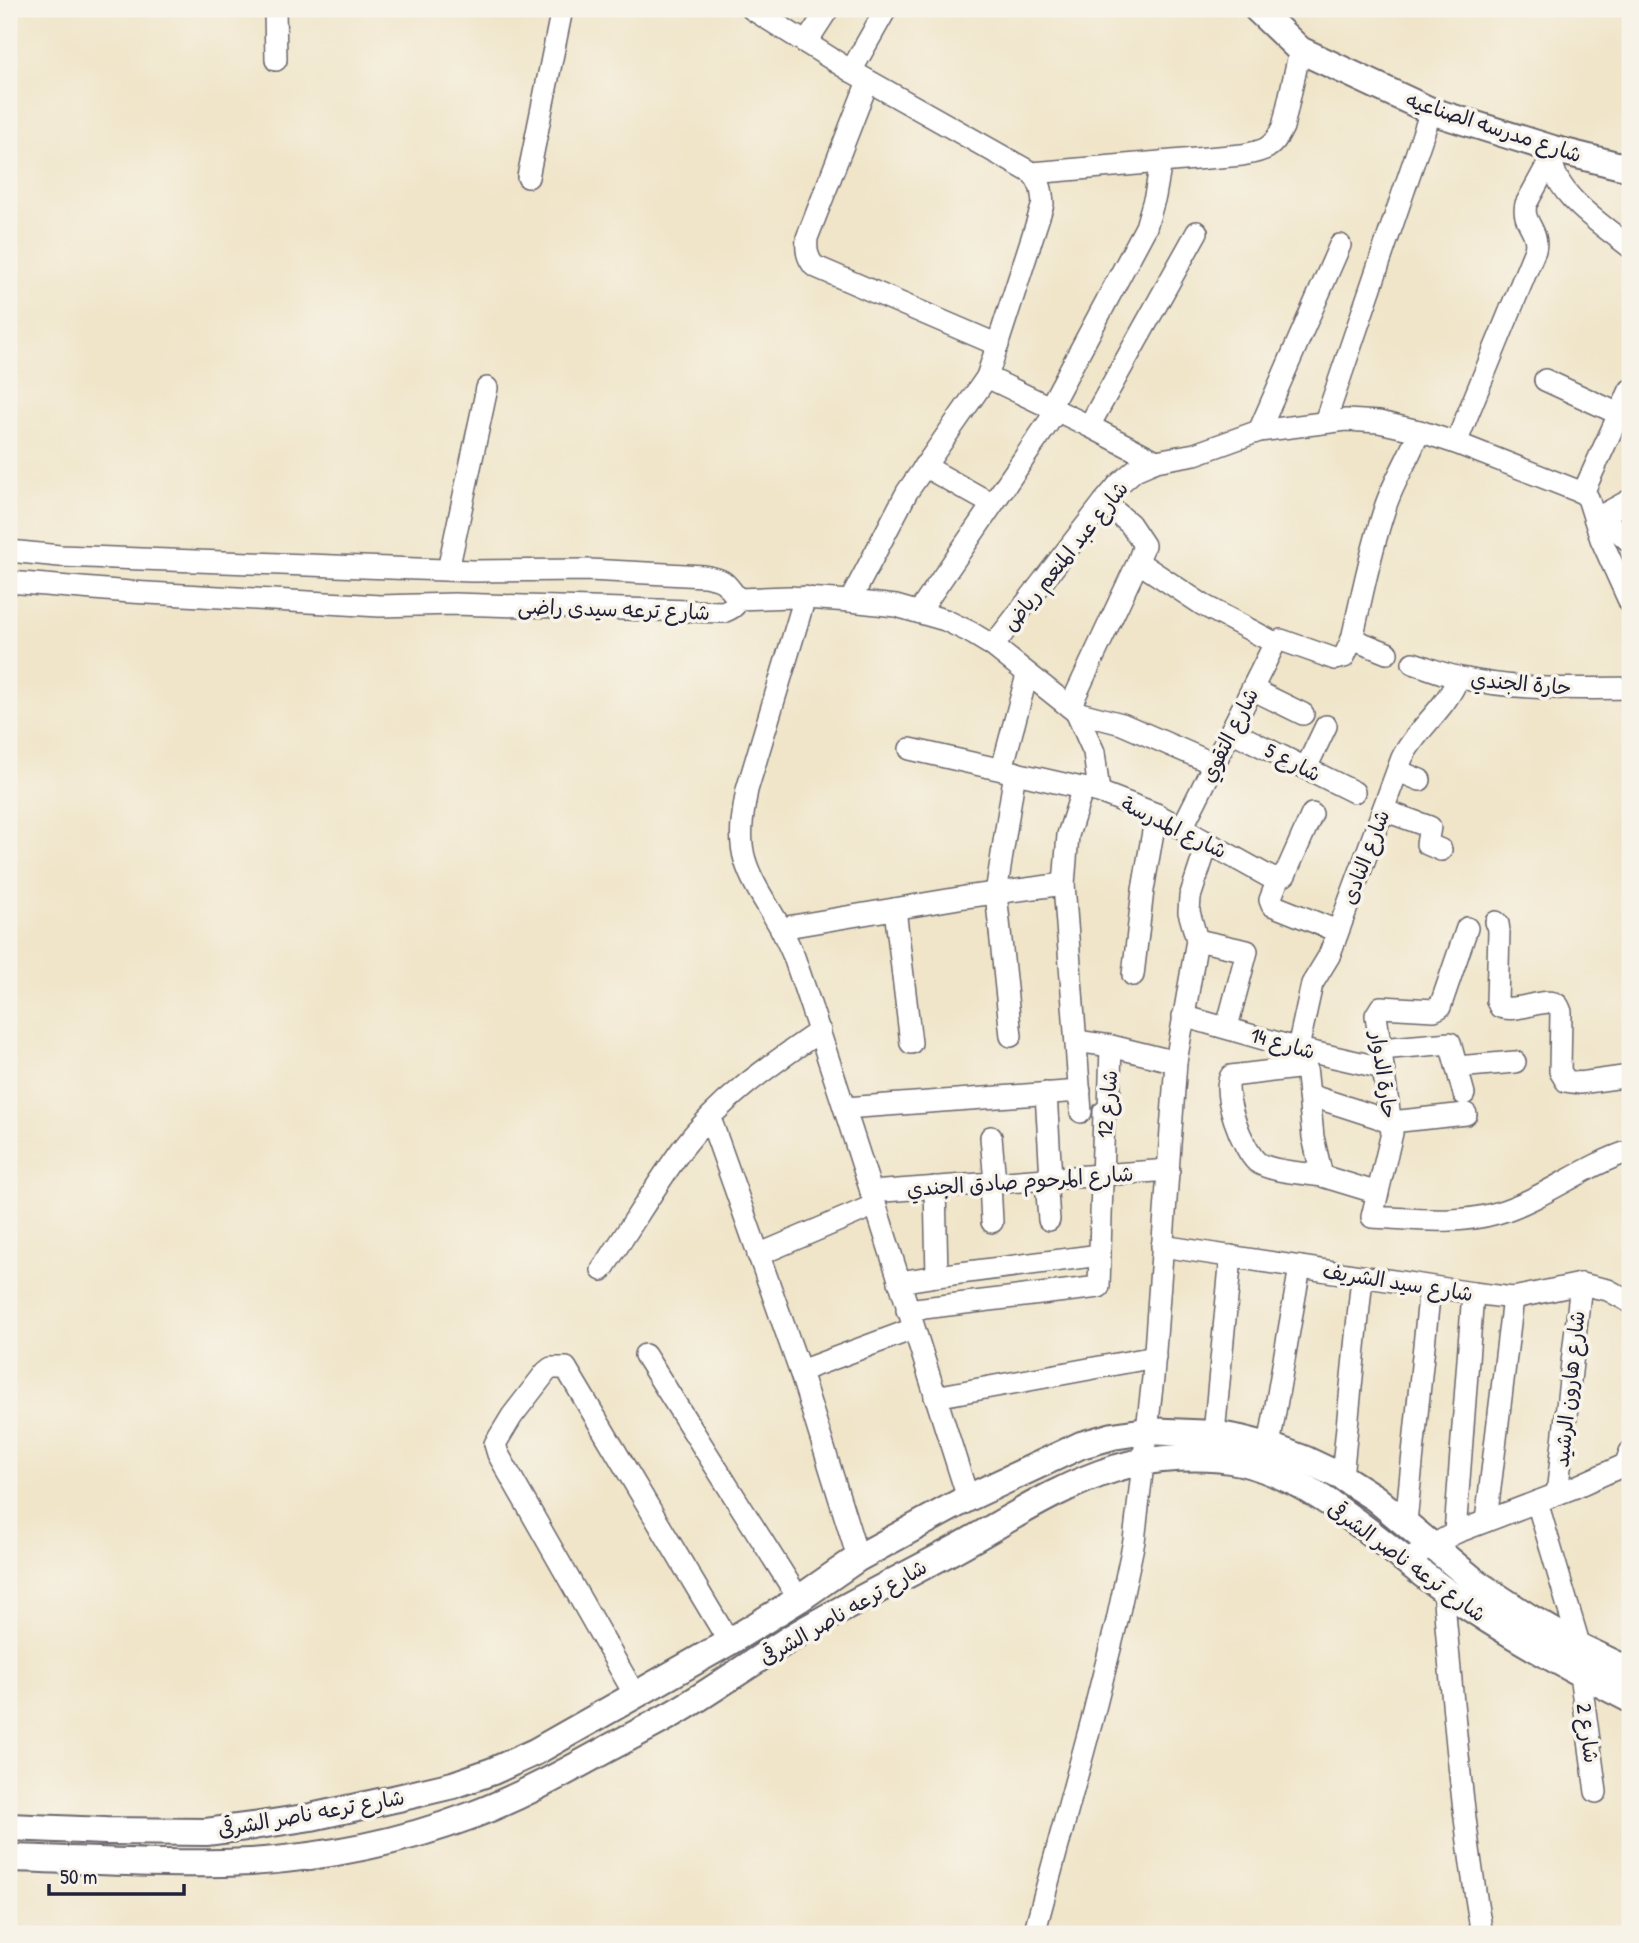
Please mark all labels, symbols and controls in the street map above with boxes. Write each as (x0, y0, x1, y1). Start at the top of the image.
street label: شارع مدرسه الصناعيه (1402, 85, 1586, 170)
street label: شارع عبد المنعم رياض (995, 475, 1136, 639)
street label: شارع ترعه سيدى راضى (517, 591, 711, 628)
street label: حارة الجندي (1469, 664, 1573, 703)
street label: شارع التقوي (1193, 683, 1266, 788)
street label: شارع 5 (1260, 736, 1326, 789)
street label: شارع المدرسة (1116, 789, 1232, 866)
street label: شارع النادى (1334, 805, 1397, 909)
street label: شارع 14 (1247, 1020, 1319, 1067)
street label: حارة الدوار (1363, 1027, 1404, 1121)
street label: شارع 12 (1090, 1069, 1125, 1139)
street label: شارع المرحوم صادق الجندي (906, 1159, 1135, 1205)
street label: شارع سيد الشريف (1321, 1256, 1475, 1309)
street label: شارع هارون الرشيد (1546, 1309, 1593, 1469)
street label: شارع ترعه ناصر الشرقى (1321, 1494, 1492, 1629)
street label: شارع ترعه ناصر الشرقى (754, 1552, 933, 1673)
street label: شارع 2 (1568, 1701, 1607, 1765)
street label: شارع ترعه ناصر الشرقى (215, 1782, 407, 1845)
scale bar (49, 1852, 184, 1896)
text: 50 m (60, 1862, 97, 1891)

